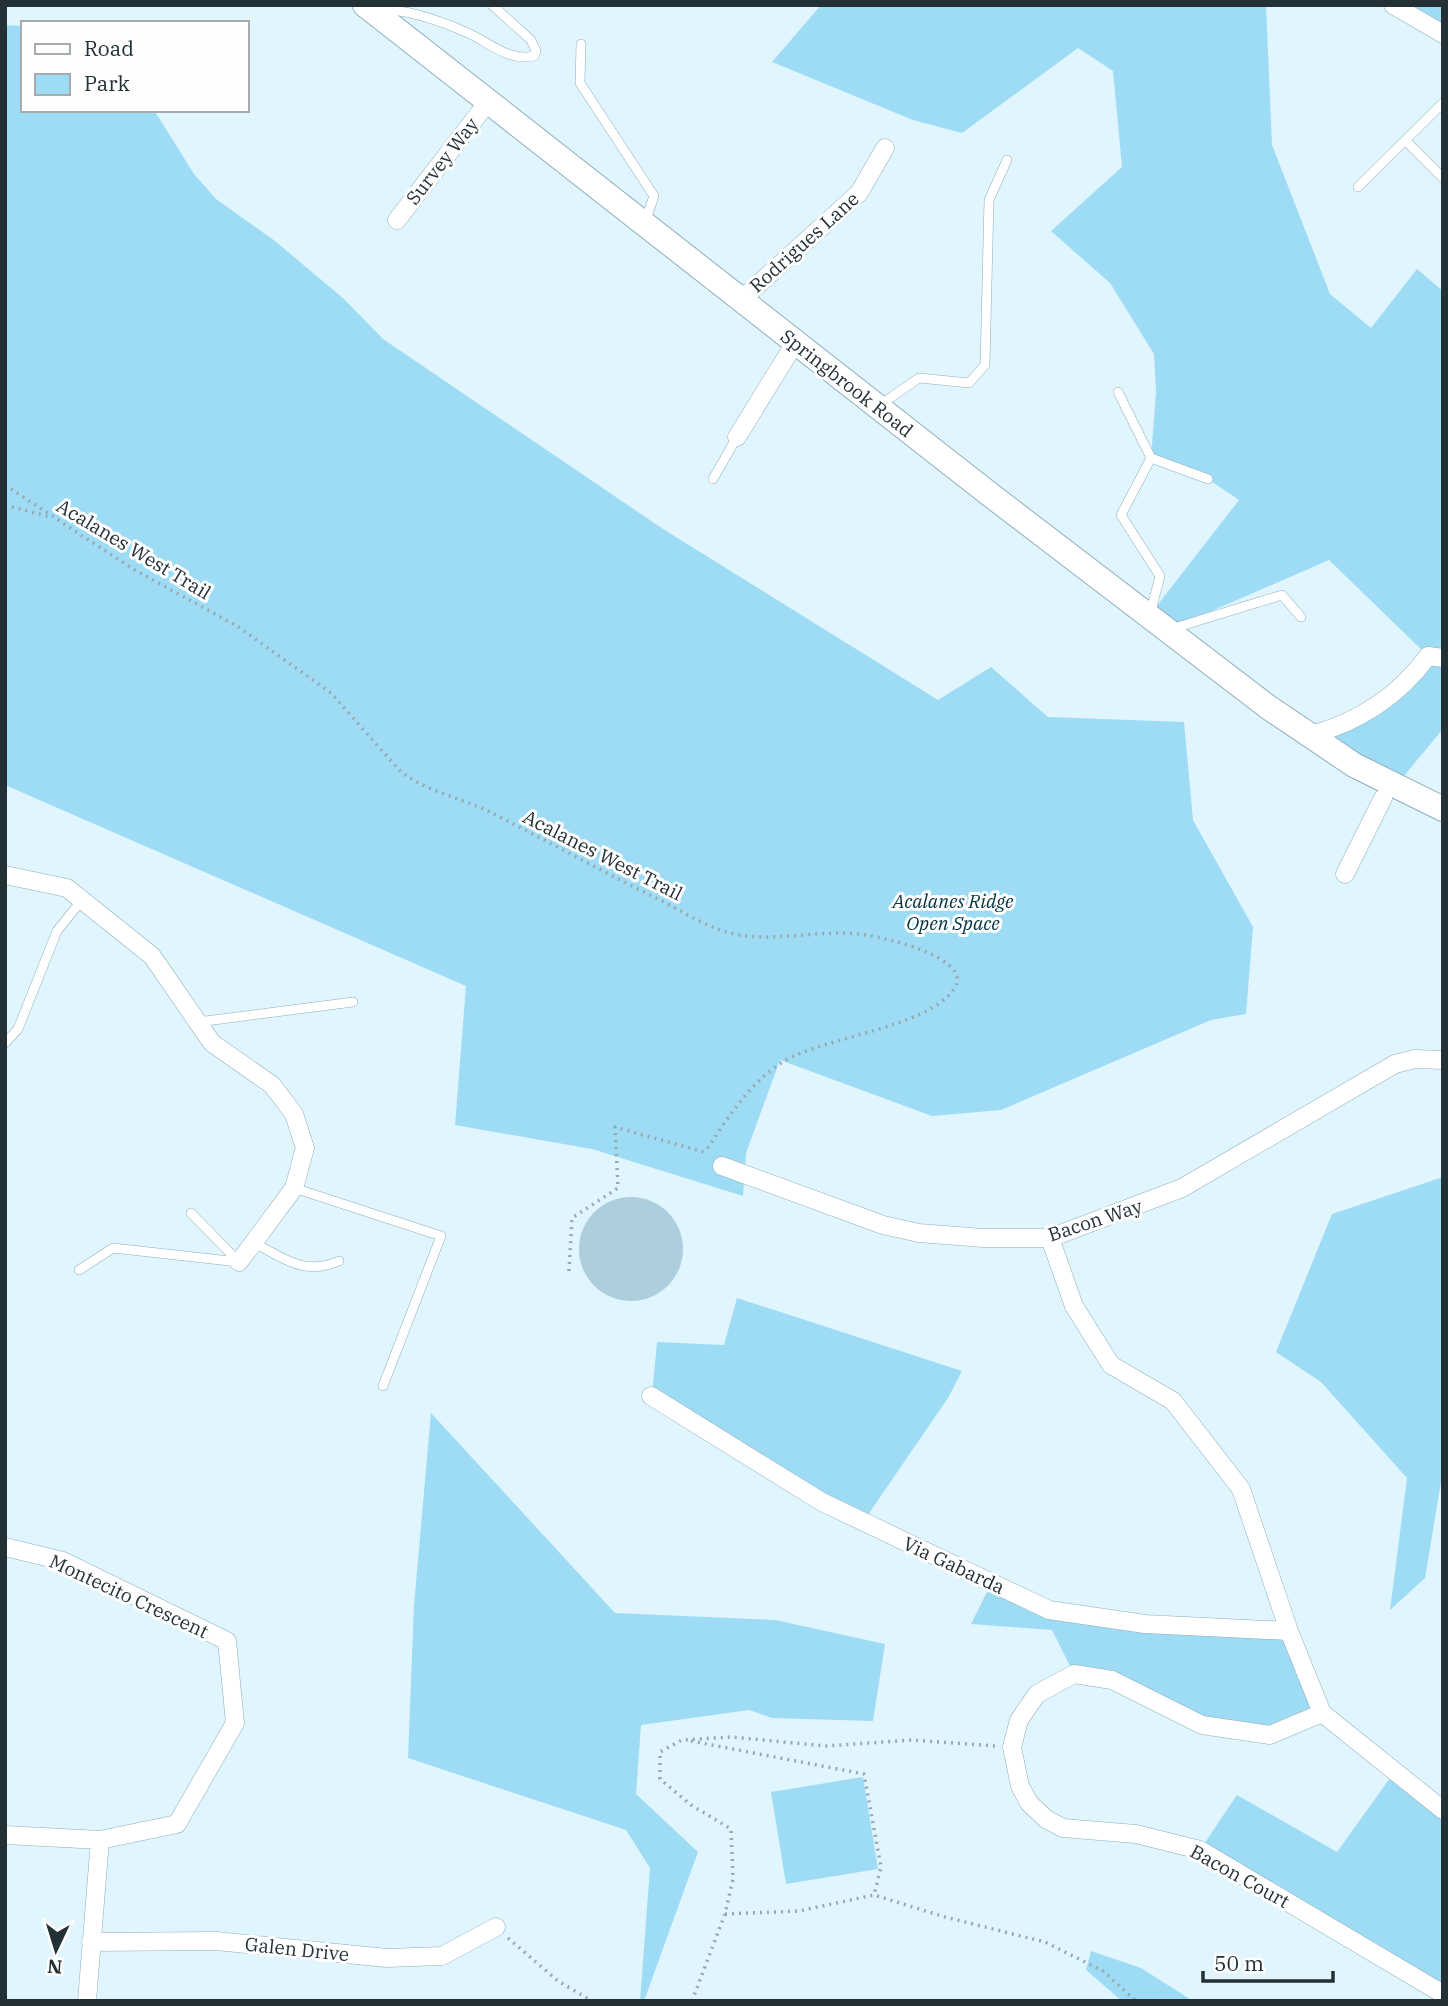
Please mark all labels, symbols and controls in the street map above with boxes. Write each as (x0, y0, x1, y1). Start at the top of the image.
legend (21, 21, 248, 112)
text: Road (84, 34, 134, 62)
text: Park (84, 69, 131, 97)
street label: Survey Way (400, 112, 484, 209)
street label: Rodrigues Lane (744, 186, 864, 298)
street label: Springbrook Road (776, 324, 918, 442)
street label: Acalanes West Trail (53, 493, 216, 605)
street label: Acalanes West Trail (519, 804, 687, 906)
park label: Acalanes Ridge Open Space (890, 889, 1014, 935)
street label: Bacon Way (1045, 1193, 1146, 1246)
street label: Via Gabarda (899, 1531, 1009, 1599)
street label: Montecito Crescent (46, 1549, 213, 1643)
street label: Bacon Court (1186, 1839, 1294, 1913)
north arrow (21, 1915, 91, 1985)
street label: Galen Drive (244, 1932, 350, 1966)
scale bar (1203, 1940, 1332, 1984)
text: 50 m (1214, 1949, 1264, 1977)
text: N (46, 1954, 63, 1979)

